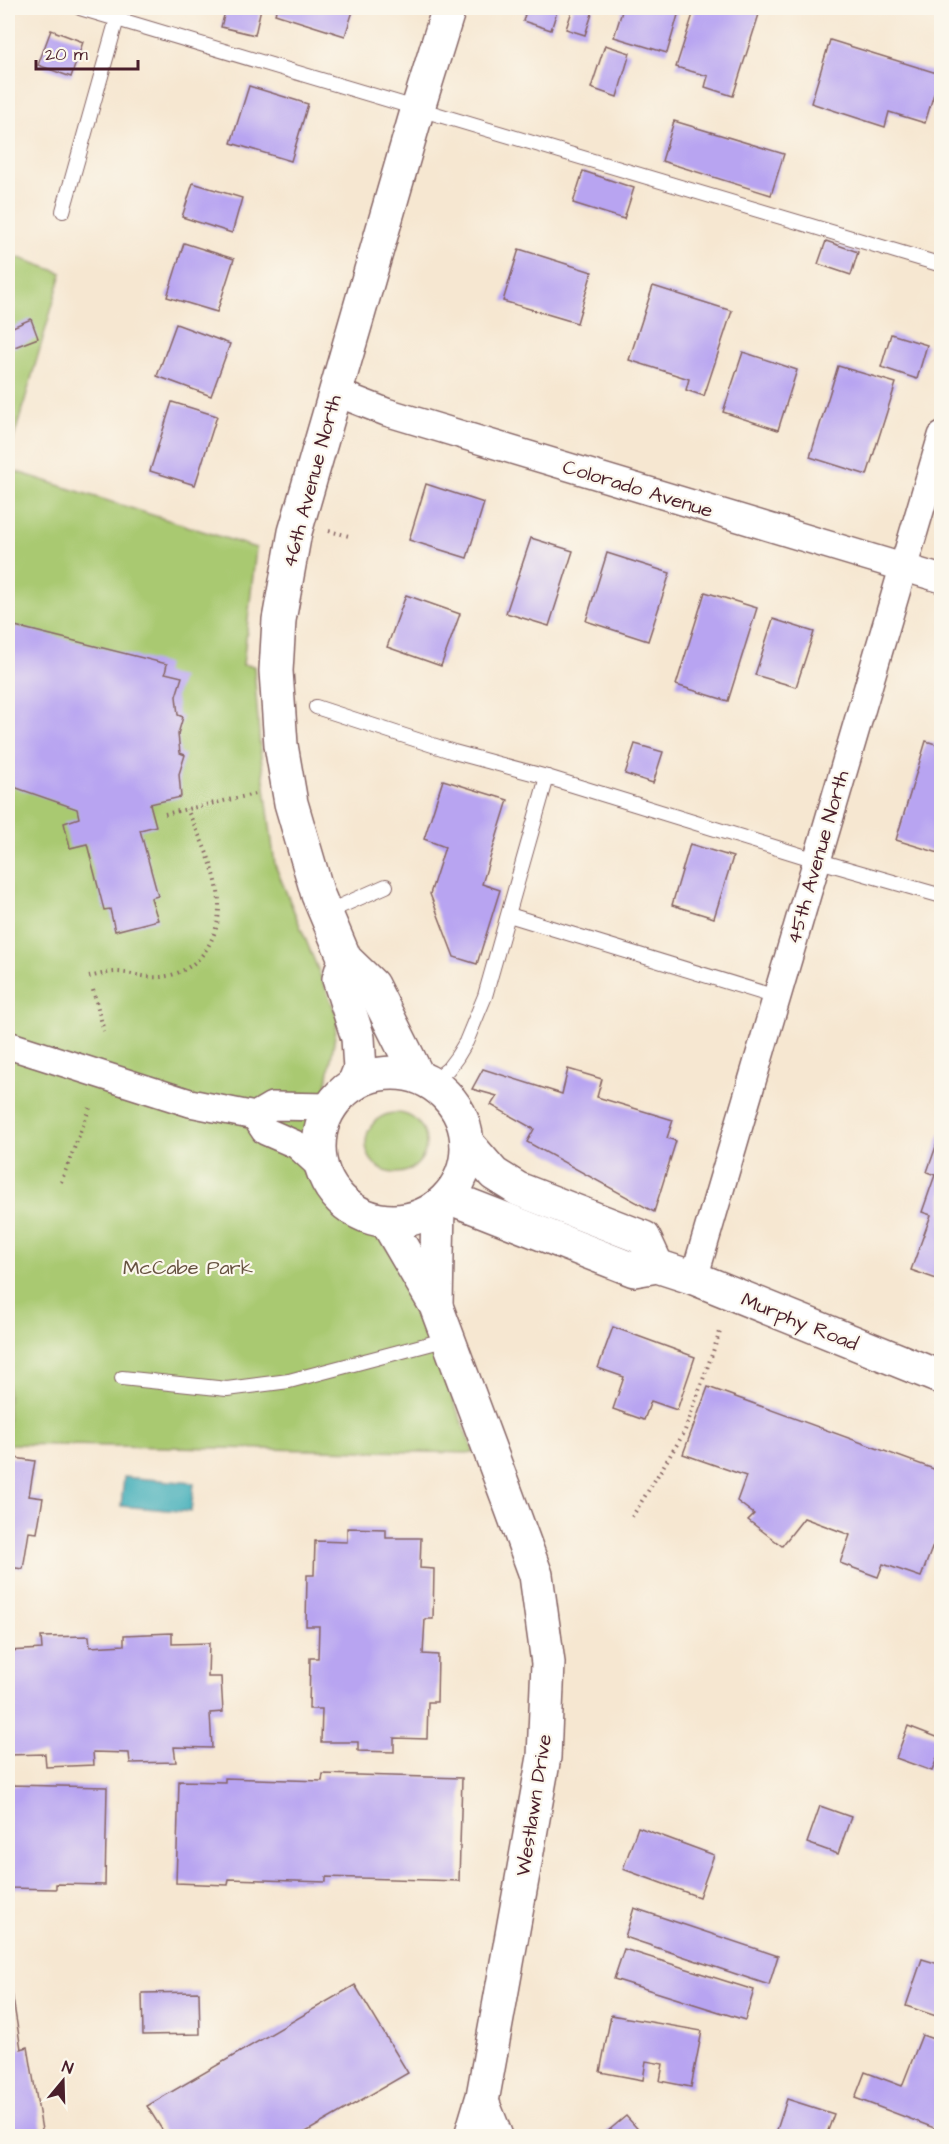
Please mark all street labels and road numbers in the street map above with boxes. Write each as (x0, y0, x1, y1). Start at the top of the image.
street label: 46th Avenue North (275, 392, 349, 571)
street label: Colorado Avenue (559, 453, 716, 525)
street label: 45th Avenue North (780, 767, 856, 947)
street label: Murphy Road (737, 1286, 862, 1359)
street label: Westlawn Drive (509, 1732, 559, 1878)

